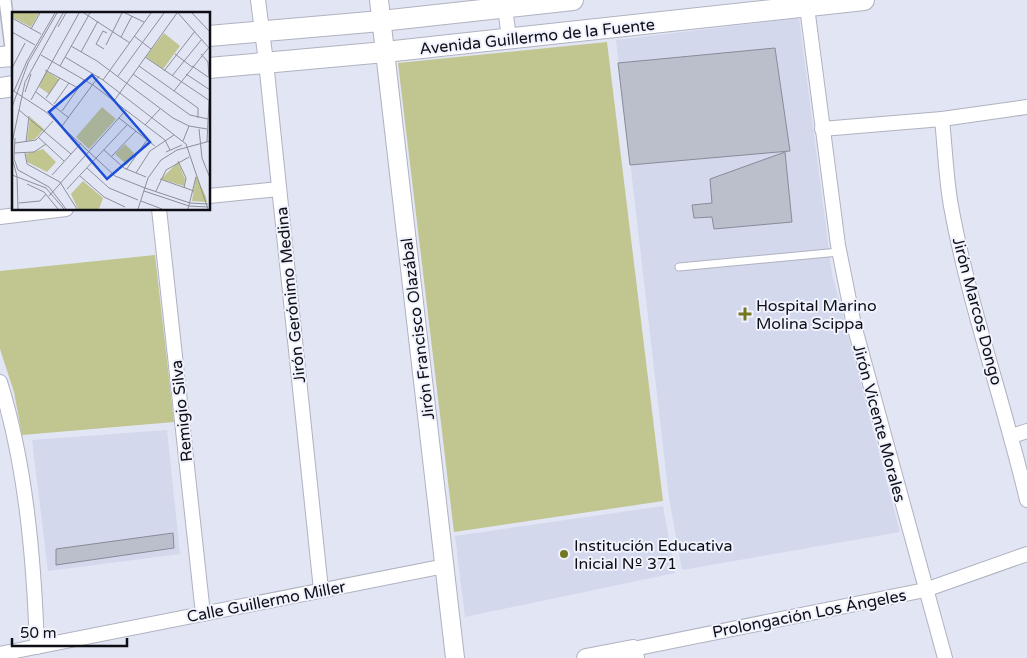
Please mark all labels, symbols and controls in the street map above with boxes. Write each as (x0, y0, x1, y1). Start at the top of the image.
inset map (12, 12, 210, 210)
street label: Avenida Guillermo de la Fuente (419, 15, 656, 59)
street label: Jirón Gerónimo Medina (272, 206, 310, 384)
street label: Jirón Marcos Dongo (948, 235, 1006, 387)
street label: Jirón Francisco Olazábal (397, 237, 439, 421)
place label: Hospital Marino Molina Scippa (756, 296, 877, 334)
marker: Hospital Marino Molina Scippa (738, 307, 752, 321)
street label: Jirón Vicente Morales (848, 342, 910, 505)
street label: Remigio Silva (167, 359, 197, 463)
place label: Institución Educativa Inicial Nº 371 (574, 536, 732, 574)
marker: Institución Educativa Inicial Nº 371 (558, 548, 570, 560)
street label: Calle Guillermo Miller (185, 577, 348, 627)
street label: Prolongación Los Ángeles (711, 585, 908, 643)
scale bar (12, 616, 128, 648)
text: 50 m (20, 624, 57, 642)

